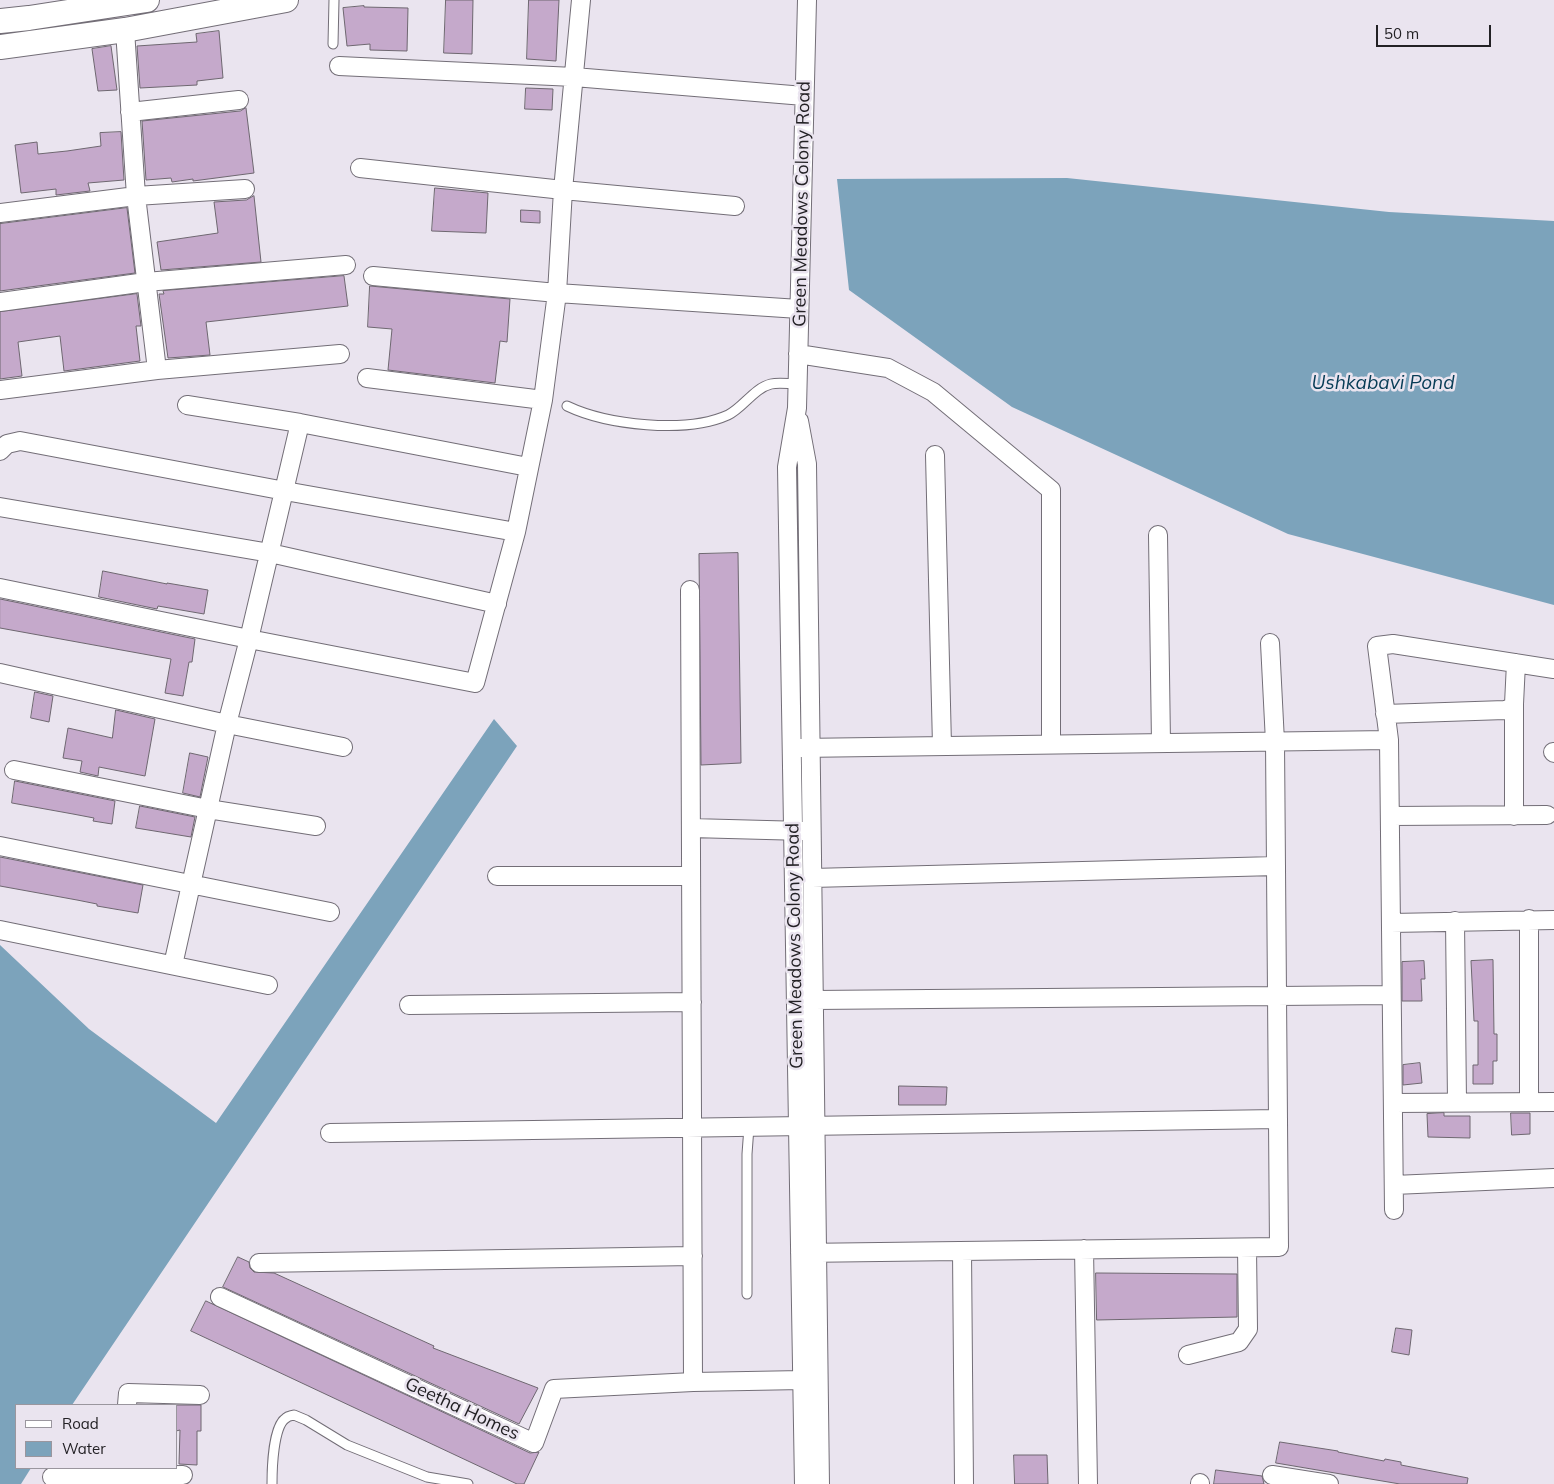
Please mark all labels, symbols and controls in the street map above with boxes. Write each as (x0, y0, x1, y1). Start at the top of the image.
scale bar (1379, 15, 1494, 47)
text: 50 m (1384, 24, 1419, 43)
street label: Green Meadows Colony Road (789, 81, 815, 327)
water label: Ushkabavi Pond (1311, 372, 1455, 394)
street label: Green Meadows Colony Road (782, 823, 808, 1069)
street label: Geetha Homes (401, 1373, 523, 1445)
legend (15, 1404, 178, 1469)
text: Road (62, 1414, 99, 1433)
text: Water (62, 1439, 106, 1458)

